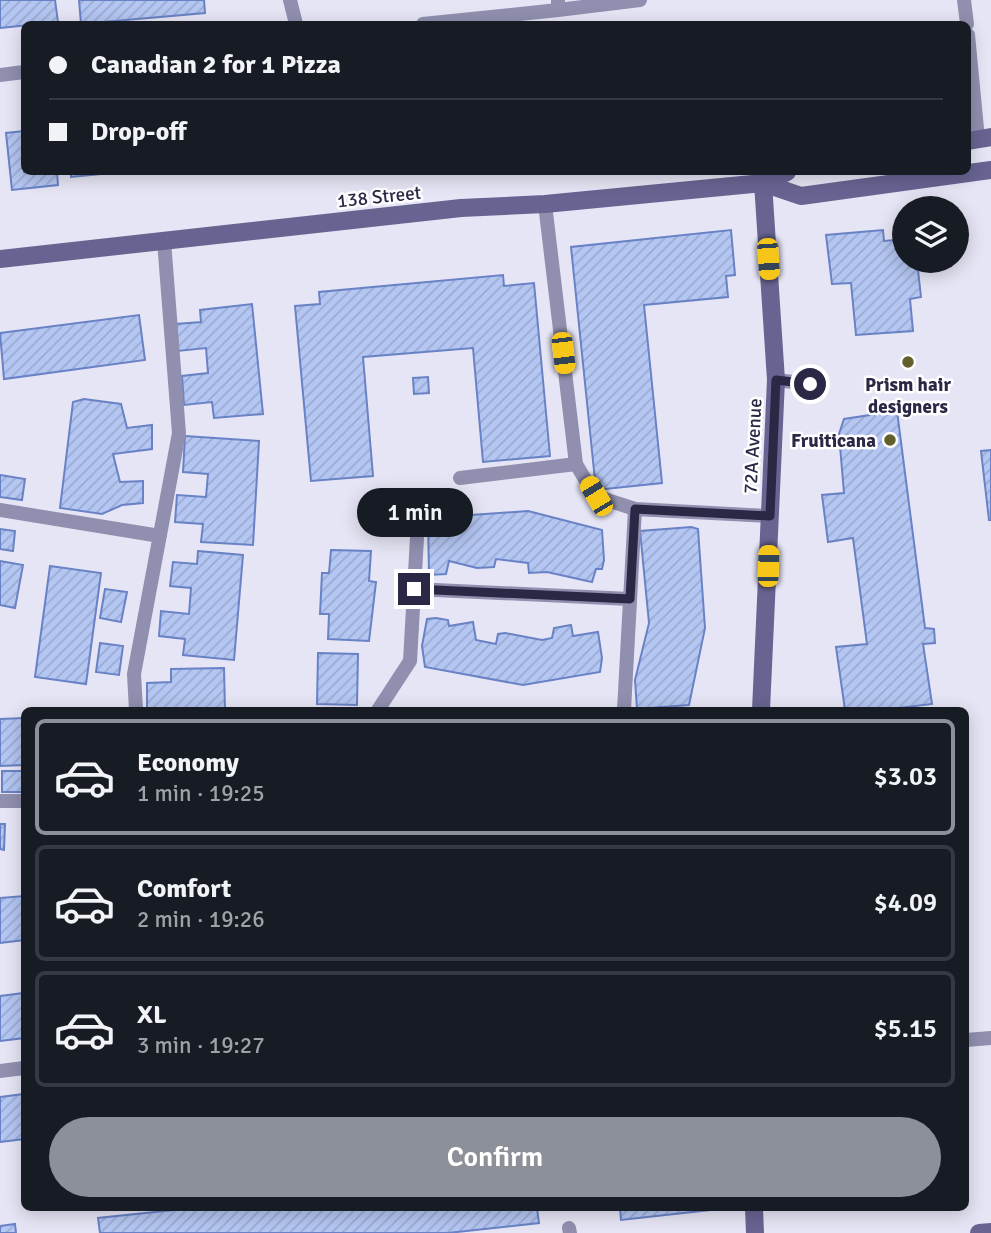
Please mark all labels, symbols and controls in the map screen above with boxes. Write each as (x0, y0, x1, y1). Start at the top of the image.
text: Canadian 2 for 1 Pizza (91, 49, 341, 81)
text: Drop-off (91, 116, 187, 148)
street label: 138 Street (336, 181, 423, 213)
map controls (892, 196, 969, 273)
button: layers (892, 196, 969, 273)
car (757, 237, 780, 281)
car (551, 331, 576, 375)
marker: Prism hair designers (900, 354, 916, 370)
route start (794, 368, 826, 400)
place label: Prism hair designers (865, 373, 951, 419)
street label: 72A Avenue (739, 398, 767, 494)
place label: Fruiticana (791, 429, 876, 453)
marker: Fruiticana (882, 432, 898, 448)
car (577, 473, 616, 519)
callout: 1 min (356, 488, 472, 536)
text: 1 min (387, 498, 443, 527)
car (757, 545, 780, 587)
route end (398, 573, 430, 605)
icon: car (53, 746, 116, 809)
text: Economy (137, 747, 239, 779)
text: $3.03 (874, 761, 937, 793)
text: 1 min · 19:25 (137, 779, 265, 808)
icon: car (53, 872, 116, 935)
text: Comfort (137, 873, 231, 905)
text: $4.09 (874, 887, 937, 919)
text: 2 min · 19:26 (137, 905, 265, 934)
icon: car (53, 998, 116, 1061)
text: XL (137, 999, 167, 1031)
text: $5.15 (874, 1013, 937, 1045)
text: 3 min · 19:27 (137, 1031, 265, 1060)
button: Confirm (49, 1117, 941, 1197)

